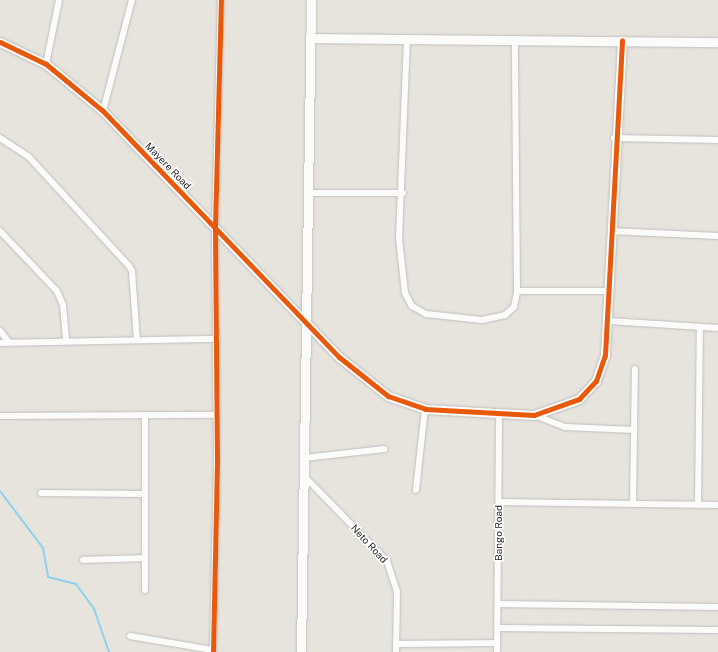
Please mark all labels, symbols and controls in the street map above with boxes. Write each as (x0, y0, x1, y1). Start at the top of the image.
street label: Mayere Road (143, 140, 193, 192)
street label: Bango Road (493, 505, 505, 561)
street label: Neto Road (348, 522, 390, 566)

